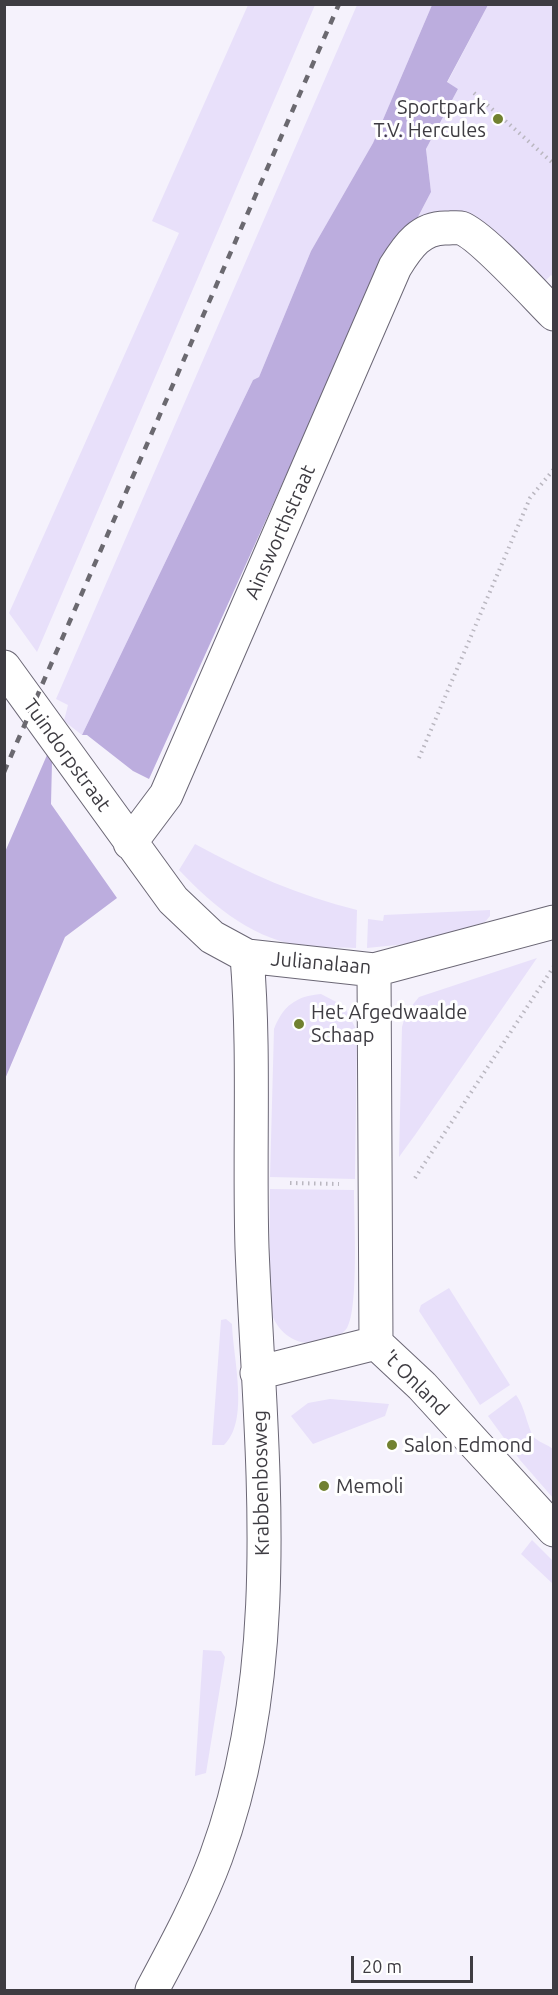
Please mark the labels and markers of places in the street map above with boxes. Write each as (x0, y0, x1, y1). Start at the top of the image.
place label: Sportpark T.V. Hercules (373, 95, 486, 142)
marker: Sportpark T.V. Hercules (491, 112, 505, 126)
place label: Het Afgedwaalde Schaap (311, 1000, 467, 1047)
marker: Het Afgedwaalde Schaap (292, 1017, 306, 1031)
place label: Salon Edmond (404, 1433, 533, 1457)
marker: Salon Edmond (385, 1438, 399, 1452)
place label: Memoli (336, 1474, 403, 1498)
marker: Memoli (317, 1479, 331, 1493)

